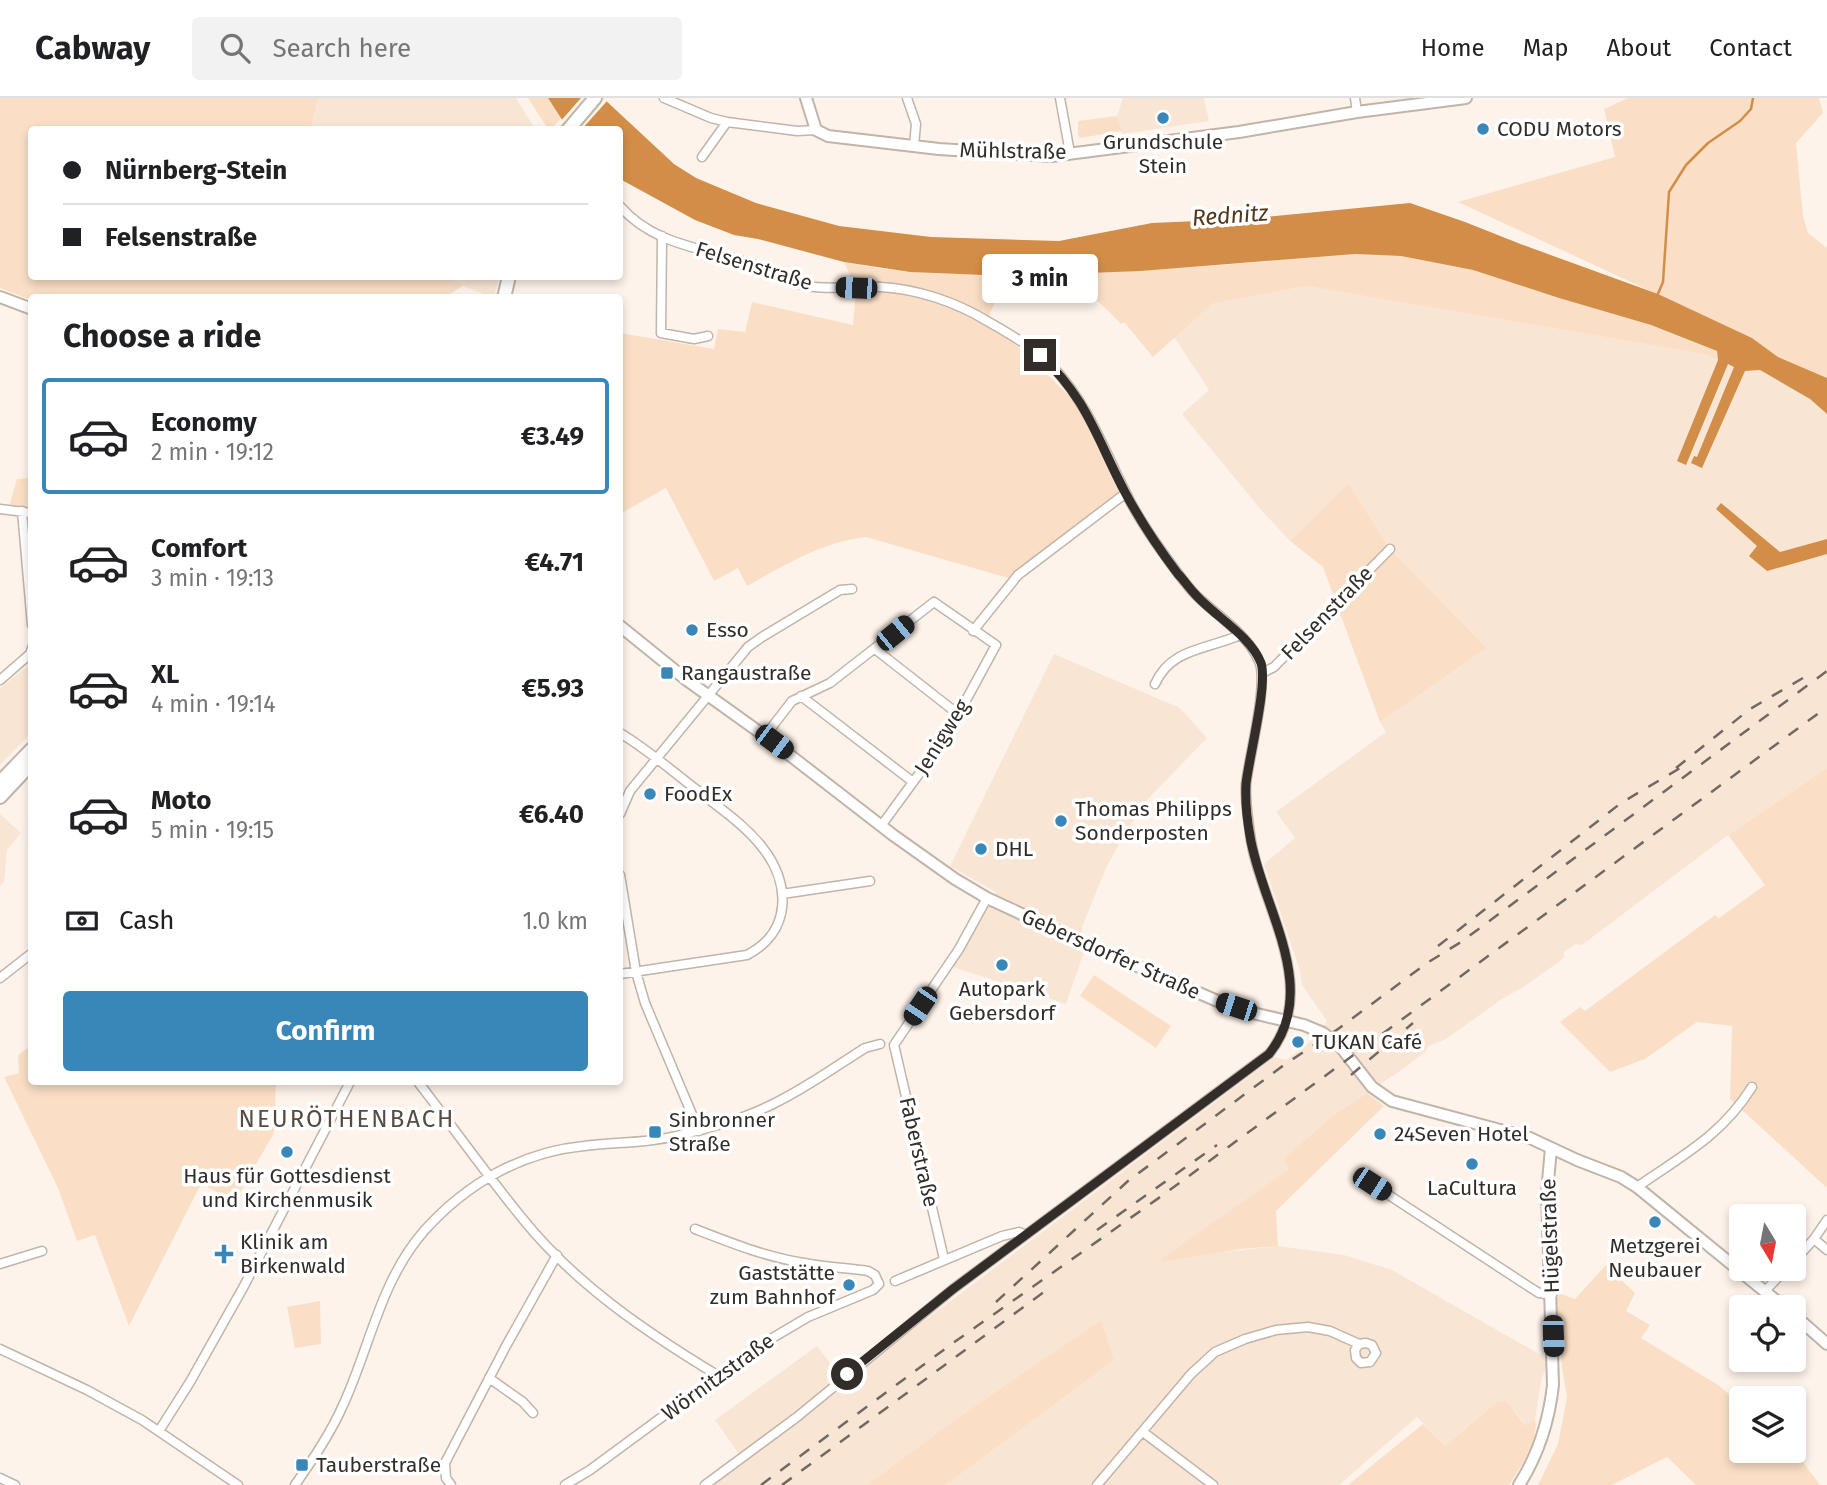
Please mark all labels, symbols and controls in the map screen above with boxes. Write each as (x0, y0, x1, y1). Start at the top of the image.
search box (192, 17, 682, 80)
text: Cabway (35, 28, 150, 68)
icon: search (216, 29, 254, 67)
text: Search here (272, 33, 411, 64)
text: Home (1421, 34, 1485, 62)
text: Map (1523, 34, 1569, 62)
text: About (1607, 34, 1671, 62)
text: Contact (1709, 34, 1792, 62)
marker: Grundschule Stein (1155, 110, 1171, 126)
place label: CODU Motors (1497, 116, 1622, 142)
marker: CODU Motors (1475, 121, 1491, 137)
place label: Grundschule Stein (1103, 129, 1223, 179)
street label: Mühlstraße (959, 137, 1067, 165)
text: Nürnberg-Stein (105, 155, 287, 186)
water label: Rednitz (1191, 198, 1270, 232)
text: Felsenstraße (105, 222, 257, 253)
street label: Felsenstraße (692, 236, 816, 296)
callout: 3 min (982, 254, 1098, 302)
text: 3 min (1012, 264, 1068, 292)
car (835, 277, 878, 299)
text: Choose a ride (63, 317, 261, 355)
route end (1024, 339, 1056, 371)
icon: car (67, 405, 130, 468)
text: Economy (151, 407, 257, 438)
text: €3.49 (521, 421, 584, 452)
text: 2 min · 19:12 (151, 438, 274, 466)
icon: car (67, 531, 130, 594)
text: Comfort (151, 533, 247, 564)
text: €4.71 (525, 547, 584, 578)
street label: Felsenstraße (1276, 561, 1378, 665)
text: 3 min · 19:13 (151, 564, 274, 592)
car (873, 612, 918, 654)
place label: Esso (706, 617, 749, 643)
marker: Esso (684, 622, 700, 638)
icon: car (67, 657, 130, 720)
text: XL (151, 659, 179, 690)
place label: Rangaustraße (681, 660, 811, 686)
marker: Rangaustraße (659, 665, 675, 681)
text: €5.93 (521, 673, 584, 704)
text: 4 min · 19:14 (151, 690, 276, 718)
street label: Jenigweg (909, 694, 975, 780)
car (751, 721, 798, 763)
place label: FoodEx (664, 781, 733, 807)
icon: car (67, 783, 130, 846)
text: Moto (151, 785, 211, 816)
marker: FoodEx (642, 786, 658, 802)
place label: Thomas Philipps Sonderposten (1075, 796, 1232, 846)
text: €6.40 (519, 799, 584, 830)
marker: Thomas Philipps Sonderposten (1053, 813, 1069, 829)
text: 5 min · 19:15 (151, 816, 274, 844)
place label: DHL (995, 836, 1034, 862)
marker: DHL (973, 841, 989, 857)
icon: cash (63, 902, 101, 940)
street label: Gebersdorfer Straße (1018, 903, 1204, 1005)
text: Cash (119, 905, 175, 936)
text: 1.0 km (522, 907, 588, 935)
marker: Autopark Gebersdorf (994, 957, 1010, 973)
place label: Autopark Gebersdorf (949, 976, 1057, 1026)
car (900, 983, 941, 1029)
button: Confirm (63, 991, 588, 1071)
car (1213, 991, 1260, 1023)
place label: TUKAN Café (1312, 1029, 1422, 1055)
marker: TUKAN Café (1290, 1034, 1306, 1050)
street label: Faberstraße (894, 1094, 944, 1210)
district label: NEURÖTHENBACH (239, 1105, 455, 1133)
place label: Sinbronner Straße (669, 1107, 775, 1157)
place label: 24Seven Hotel (1394, 1121, 1528, 1147)
marker: Sinbronner Straße (647, 1124, 663, 1140)
marker: 24Seven Hotel (1372, 1126, 1388, 1142)
marker: Haus für Gottesdienst und Kirchenmusik (279, 1144, 295, 1160)
marker: LaCultura (1464, 1156, 1480, 1172)
place label: Haus für Gottesdienst und Kirchenmusik (183, 1163, 391, 1213)
car (1349, 1164, 1396, 1204)
place label: LaCultura (1427, 1175, 1517, 1201)
street label: Hügelstraße (1535, 1178, 1565, 1294)
north arrow (1729, 1204, 1806, 1281)
map controls (1729, 1204, 1806, 1463)
marker: Metzgerei Neubauer (1647, 1214, 1663, 1230)
place label: Klinik am Birkenwald (240, 1229, 346, 1279)
place label: Metzgerei Neubauer (1608, 1233, 1702, 1283)
marker: Klinik am Birkenwald (214, 1244, 234, 1264)
place label: Gaststätte zum Bahnhof (710, 1260, 837, 1310)
marker: Gaststätte zum Bahnhof (841, 1277, 857, 1293)
button: locate (1729, 1295, 1806, 1372)
car (1542, 1315, 1565, 1357)
street label: Wörnitzstraße (657, 1328, 779, 1426)
route start (831, 1358, 863, 1390)
button: layers (1729, 1386, 1806, 1463)
place label: Tauberstraße (316, 1452, 441, 1478)
marker: Tauberstraße (294, 1457, 310, 1473)

